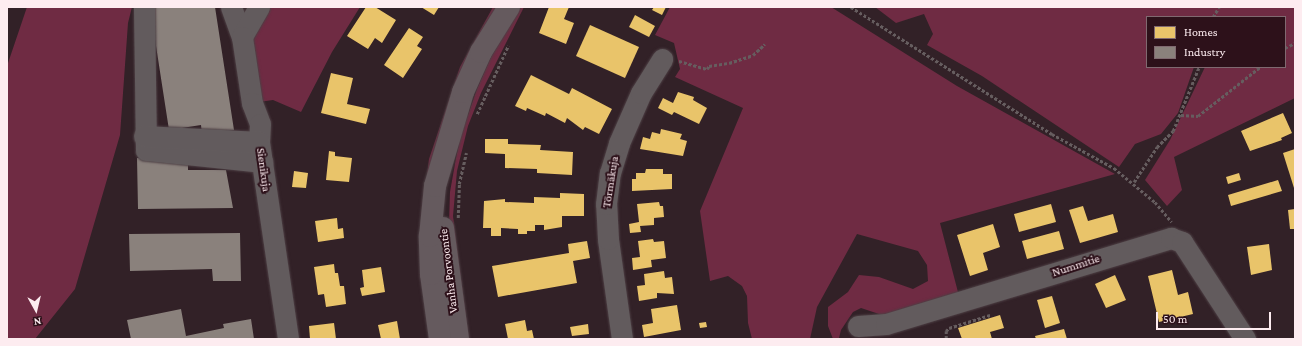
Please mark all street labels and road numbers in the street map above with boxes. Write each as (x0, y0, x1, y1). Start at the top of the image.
street label: Sienikuja (253, 147, 273, 193)
street label: Törmäkuja (600, 155, 622, 209)
street label: Vanha Porvoontie (437, 228, 461, 314)
street label: Nummitie (1050, 252, 1102, 280)

